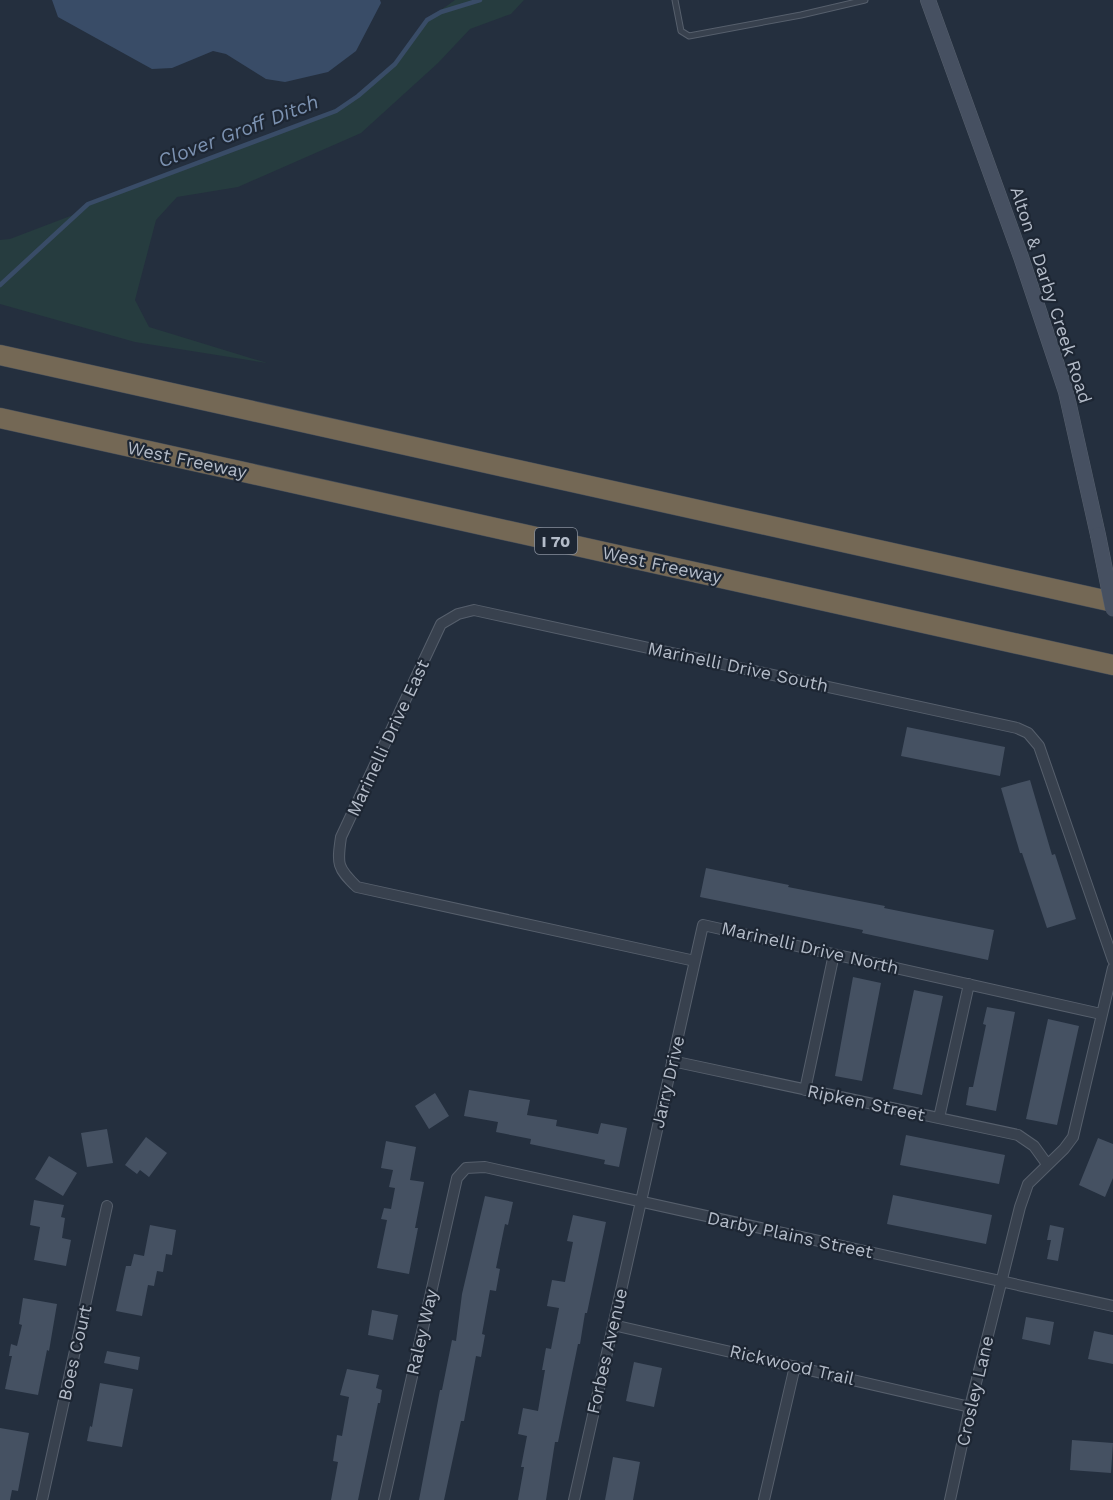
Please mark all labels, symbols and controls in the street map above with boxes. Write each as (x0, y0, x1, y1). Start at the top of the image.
water label: Clover Groff Ditch (154, 89, 322, 173)
street label: Alton & Darby Creek Road (1006, 184, 1096, 406)
street label: West Freeway (125, 437, 250, 483)
road number: I 70 (535, 528, 577, 554)
street label: West Freeway (600, 542, 725, 588)
street label: Marinelli Drive South (646, 637, 830, 696)
street label: Marinelli Drive East (342, 656, 433, 820)
street label: Marinelli Drive North (719, 917, 901, 978)
street label: Jarry Drive (647, 1033, 688, 1130)
street label: Ripken Street (805, 1080, 927, 1125)
street label: Darby Plains Street (705, 1207, 875, 1262)
street label: Raley Way (401, 1286, 442, 1377)
street label: Forbes Avenue (582, 1286, 631, 1416)
street label: Boes Court (53, 1303, 96, 1403)
street label: Crosley Lane (952, 1334, 997, 1448)
street label: Rickwood Trail (728, 1340, 857, 1389)

